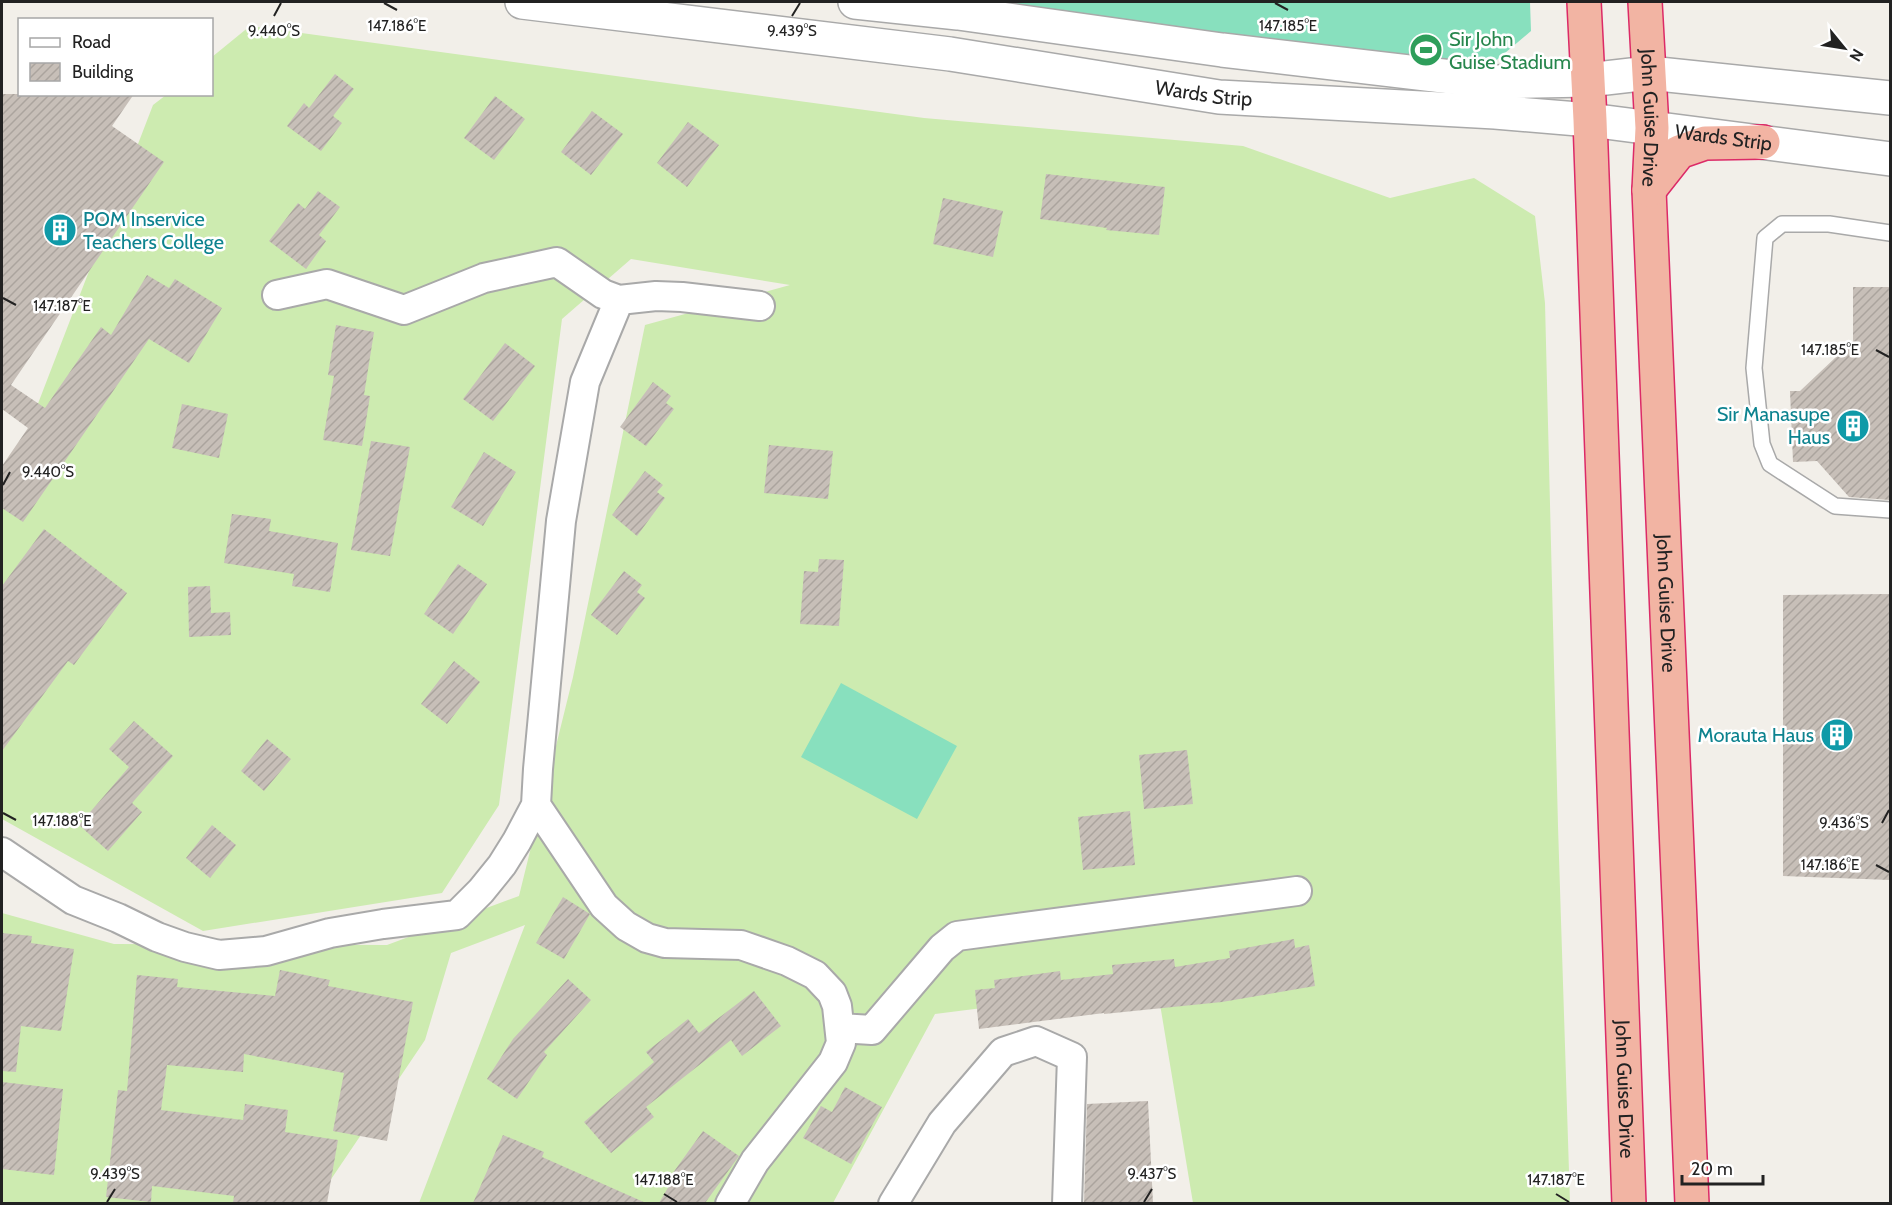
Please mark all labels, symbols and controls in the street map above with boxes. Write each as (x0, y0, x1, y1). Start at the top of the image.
text: 147.186°E (368, 17, 426, 35)
text: 147.185°E (1259, 17, 1317, 35)
legend (18, 18, 213, 96)
north arrow (1814, 18, 1874, 78)
text: 9.440°S (248, 22, 300, 40)
text: 9.439°S (767, 22, 817, 40)
place label: Sir John Guise Stadium (1449, 27, 1571, 74)
text: Road (72, 31, 111, 53)
sports icon: Sir John Guise Stadium (1408, 32, 1444, 68)
text: N (1846, 46, 1868, 65)
street label: John Guise Drive (1636, 47, 1664, 187)
text: Building (72, 61, 134, 83)
street label: Wards Strip (1154, 75, 1253, 111)
street label: Wards Strip (1674, 119, 1773, 156)
place label: POM Inservice Teachers College (83, 207, 224, 254)
building icon: POM Inservice Teachers College (42, 212, 78, 248)
text: 147.187°E (33, 297, 91, 315)
text: 147.185°E (1801, 341, 1859, 359)
place label: Sir Manasupe Haus (1717, 402, 1830, 449)
building icon: Sir Manasupe Haus (1835, 408, 1871, 444)
text: 9.440°S (22, 463, 74, 481)
street label: John Guise Drive (1652, 533, 1681, 673)
building icon: Morauta Haus (1819, 717, 1855, 753)
place label: Morauta Haus (1698, 723, 1814, 747)
text: 147.188°E (32, 812, 92, 830)
text: 9.436°S (1819, 814, 1869, 832)
text: 147.186°E (1801, 856, 1859, 874)
street label: John Guise Drive (1610, 1019, 1639, 1159)
scale bar (1682, 1148, 1763, 1186)
text: 20 m (1691, 1158, 1733, 1180)
text: 9.439°S (90, 1165, 140, 1183)
text: 9.437°S (1128, 1165, 1177, 1183)
text: 147.188°E (634, 1171, 694, 1189)
text: 147.187°E (1527, 1171, 1585, 1189)

